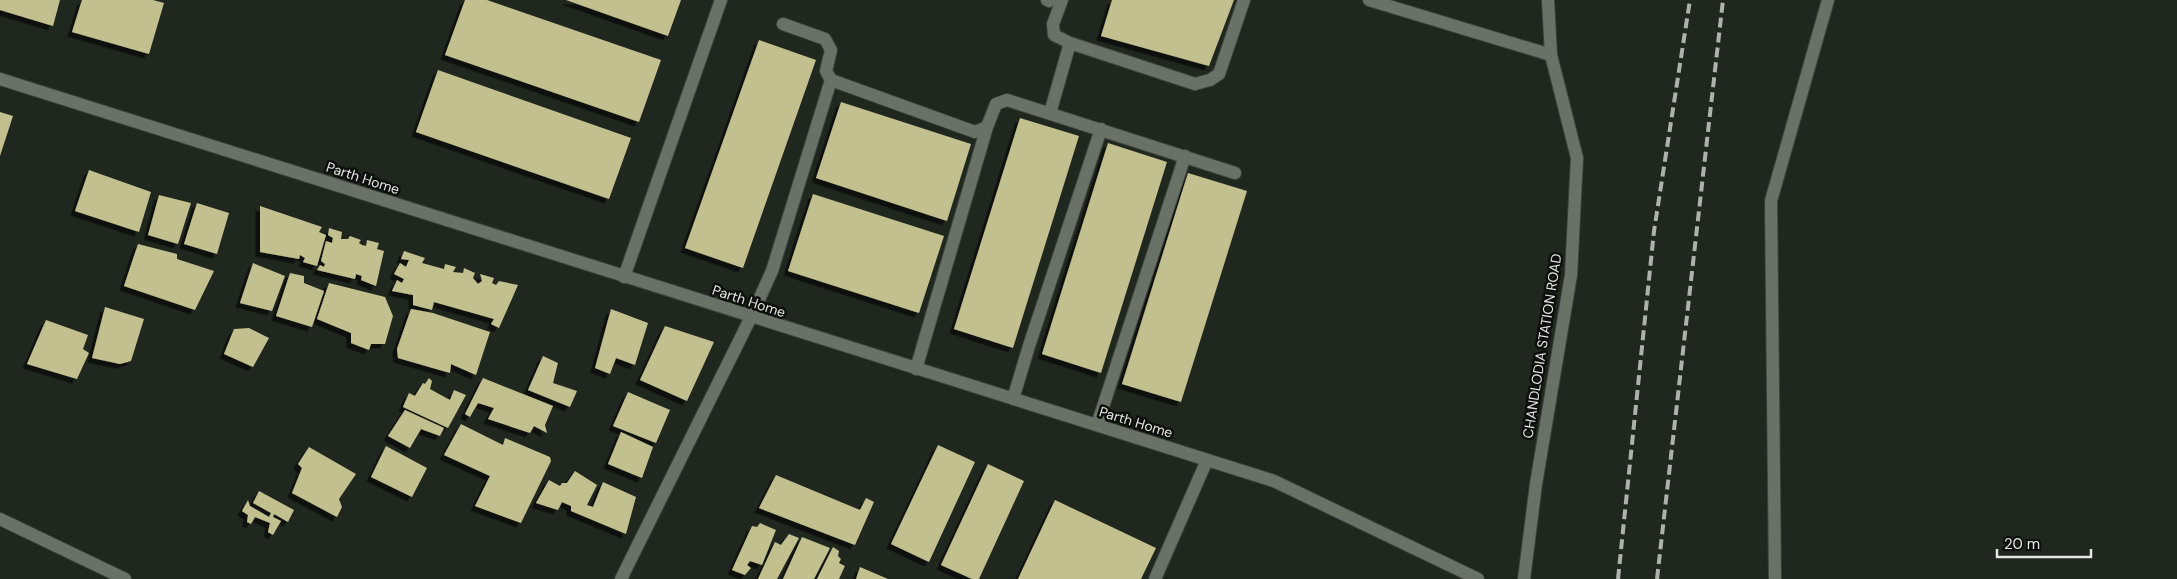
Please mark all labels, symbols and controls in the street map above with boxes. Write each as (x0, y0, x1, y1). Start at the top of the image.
street label: Parth Home (324, 158, 402, 198)
street label: CHANDLODIA STATION ROAD (1518, 252, 1566, 440)
street label: Parth Home (710, 281, 788, 321)
street label: Parth Home (1097, 402, 1175, 442)
scale bar (1997, 526, 2091, 558)
text: 20 m (2004, 534, 2040, 554)

